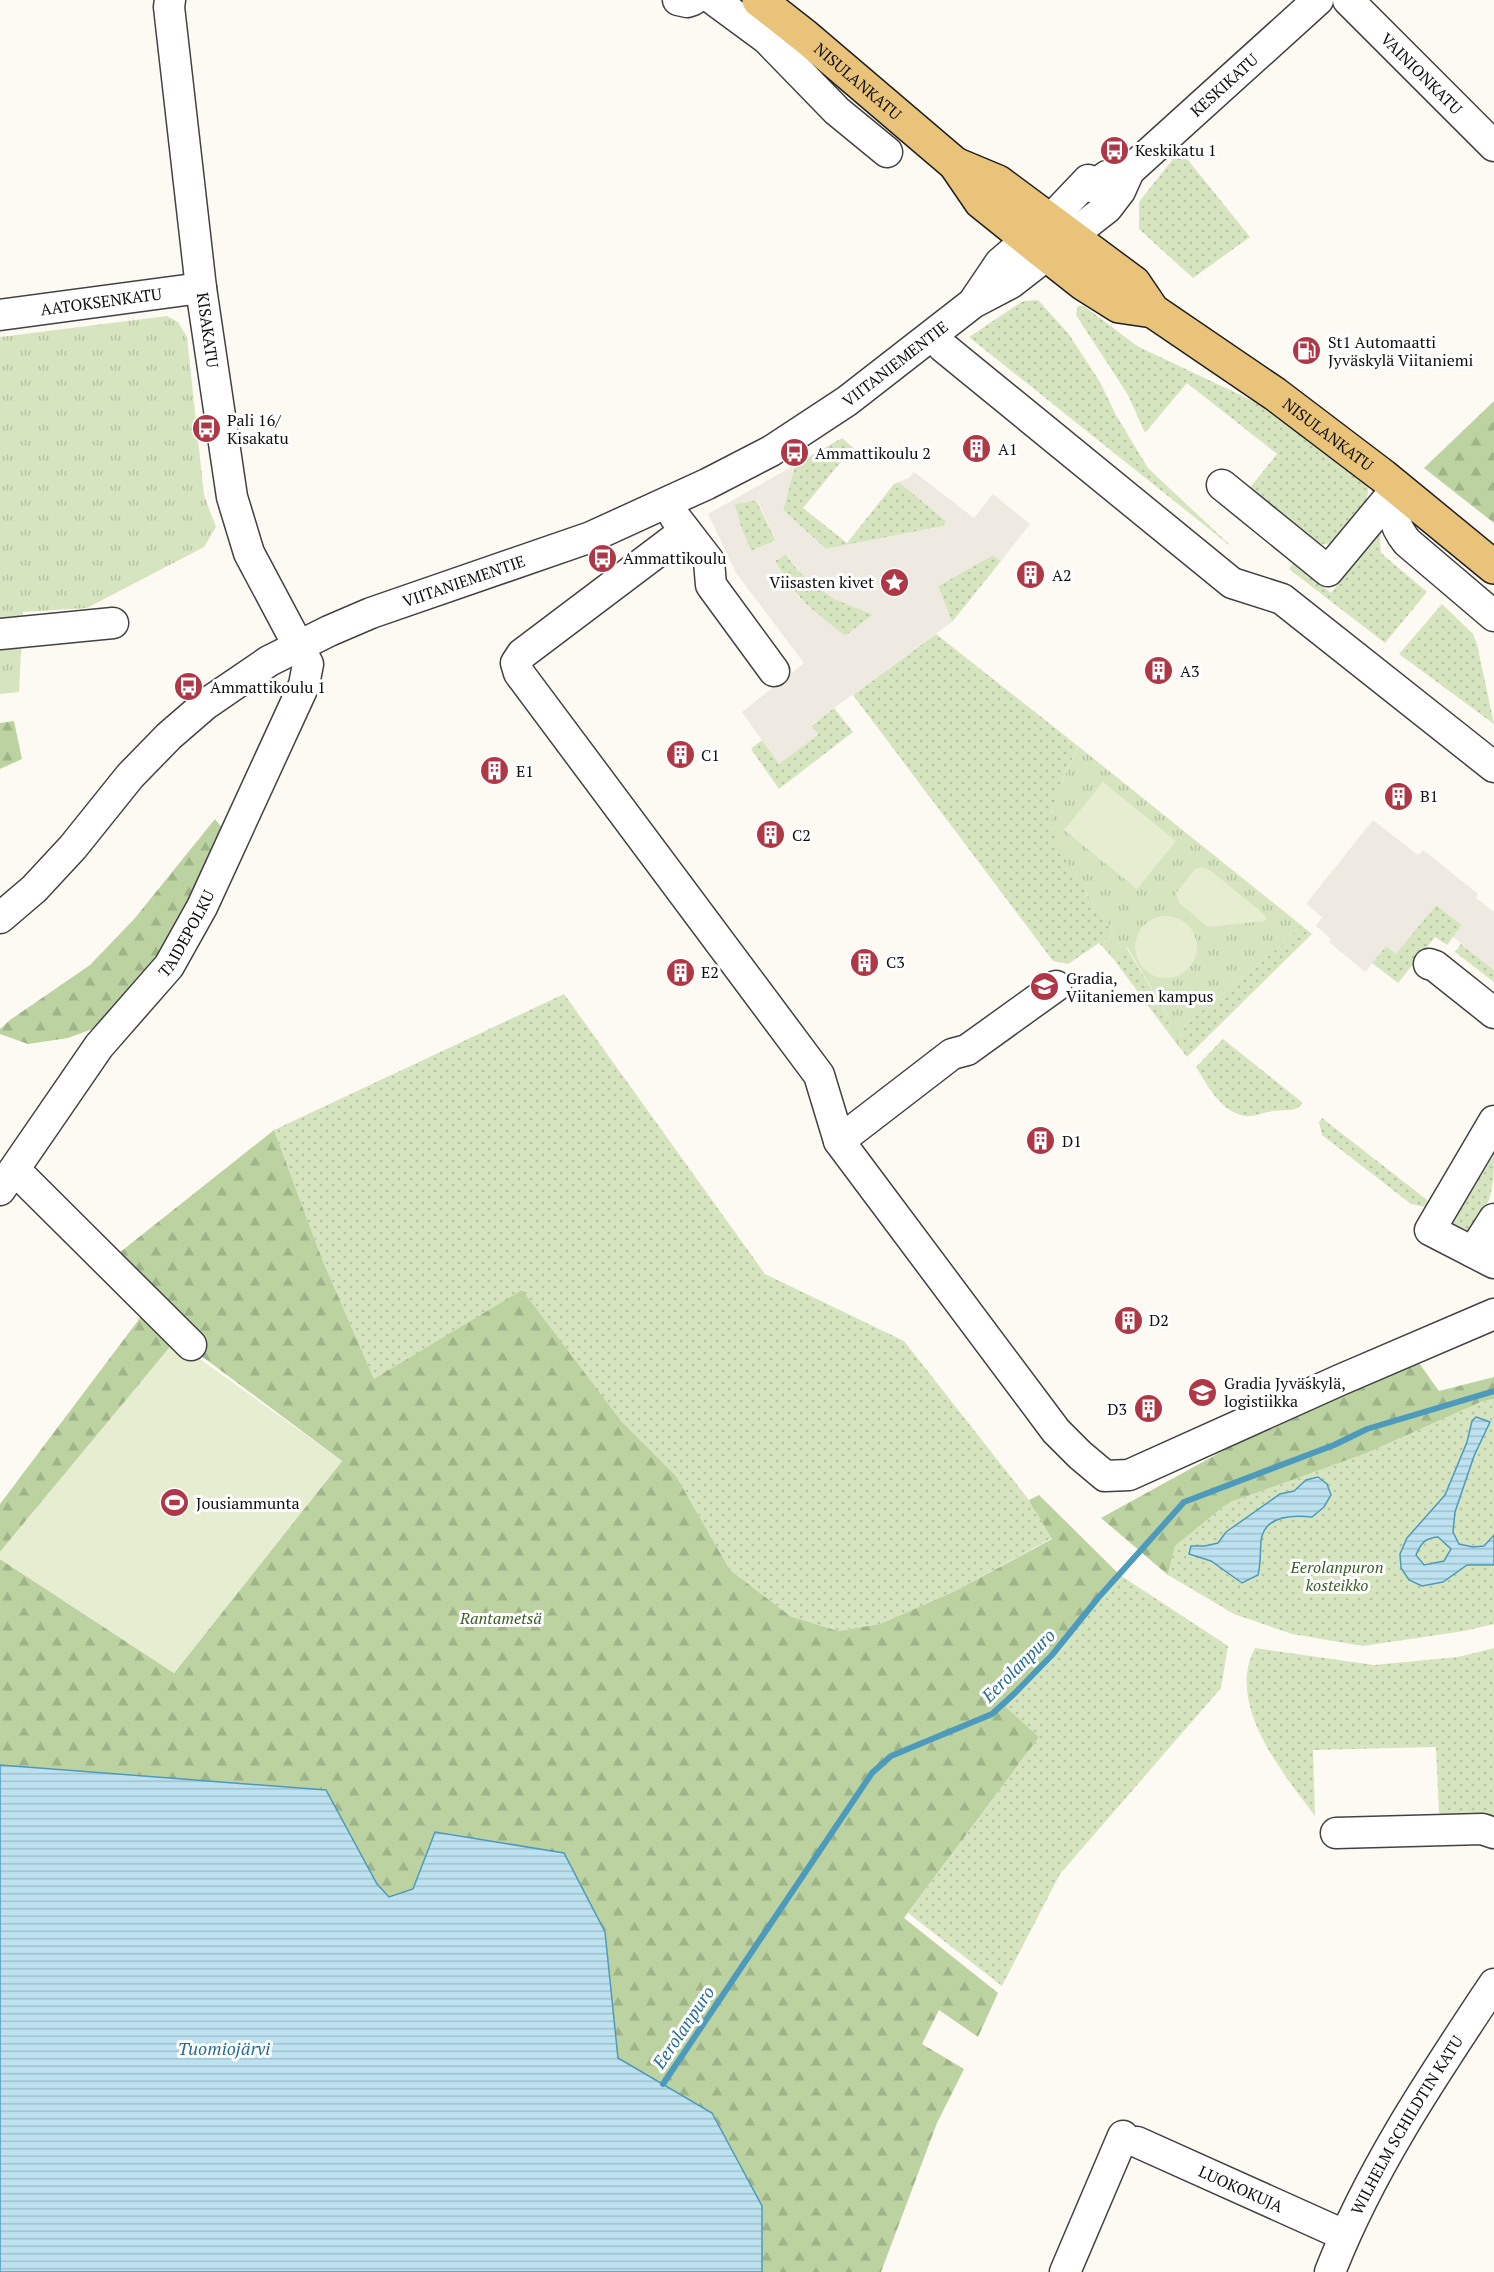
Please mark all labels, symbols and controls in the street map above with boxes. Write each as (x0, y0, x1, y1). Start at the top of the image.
street label: VAINIONKATU (1376, 28, 1467, 119)
street label: NISULANKATU (809, 38, 906, 125)
street label: KESKIKATU (1185, 48, 1263, 122)
bus stop icon: Keskikatu 1 (1098, 134, 1130, 166)
place label: Keskikatu 1 (1135, 139, 1217, 161)
street label: AATOKSENKATU (39, 282, 163, 320)
street label: KISAKATU (192, 291, 224, 369)
street label: VIITANIEMENTIE (838, 316, 952, 412)
place label: St1 Automaatti Jyväskylä Viitaniemi (1328, 331, 1474, 371)
fuel station icon: St1 Automaatti Jyväskylä Viitaniemi (1291, 335, 1323, 367)
street label: NISULANKATU (1278, 393, 1378, 476)
place label: Pali 16/ Kisakatu (227, 409, 289, 449)
bus stop icon: Pali 16/ Kisakatu (190, 413, 222, 445)
building icon: A1 (961, 433, 993, 465)
bus stop icon: Ammattikoulu 2 (778, 437, 810, 469)
place label: A1 (998, 438, 1017, 460)
place label: Ammattikoulu 2 (815, 442, 931, 464)
bus stop icon: Ammattikoulu (586, 542, 618, 574)
place label: Ammattikoulu (623, 547, 726, 569)
street label: VIITANIEMENTIE (400, 550, 528, 612)
building icon: A2 (1015, 559, 1047, 591)
place label: A2 (1052, 564, 1071, 586)
place icon: Viisasten kivet (879, 566, 911, 598)
place label: Viisasten kivet (769, 571, 874, 593)
building icon: A3 (1143, 655, 1175, 687)
place label: A3 (1180, 660, 1199, 682)
bus stop icon: Ammattikoulu 1 (173, 671, 205, 703)
place label: Ammattikoulu 1 (210, 676, 326, 698)
building icon: C1 (664, 739, 696, 771)
place label: C1 (701, 744, 720, 766)
building icon: E1 (479, 755, 511, 787)
place label: E1 (516, 760, 534, 782)
building icon: B1 (1383, 780, 1415, 812)
place label: B1 (1420, 785, 1438, 807)
building icon: C2 (755, 819, 787, 851)
place label: C2 (792, 824, 811, 846)
street label: TAIDEPOLKU (153, 886, 220, 982)
building icon: C3 (849, 946, 881, 978)
place label: C3 (886, 951, 905, 973)
building icon: E2 (664, 956, 696, 988)
place label: E2 (701, 961, 719, 983)
place label: Gradia, Viitaniemen kampus (1066, 967, 1214, 1007)
school or university icon: Gradia, Viitaniemen kampus (1029, 971, 1061, 1003)
building icon: D1 (1025, 1125, 1057, 1157)
place label: D1 (1062, 1130, 1082, 1152)
building icon: D2 (1112, 1304, 1144, 1336)
place label: D2 (1149, 1309, 1169, 1331)
place label: Gradia Jyväskylä, logistiikka (1224, 1372, 1346, 1412)
school or university icon: Gradia Jyväskylä, logistiikka (1187, 1376, 1219, 1408)
building icon: D3 (1132, 1393, 1164, 1425)
place label: D3 (1107, 1398, 1127, 1420)
sports icon: Jousiammunta (159, 1487, 191, 1519)
place label: Jousiammunta (196, 1492, 300, 1514)
park label: Eerolanpuron kosteikko (1289, 1556, 1384, 1596)
park label: Rantametsä (459, 1607, 542, 1629)
water label: Eerolanpuro (975, 1623, 1060, 1708)
water label: Eerolanpuro (646, 1981, 719, 2074)
street label: WILHELM SCHILDTIN KATU (1346, 2031, 1468, 2218)
water label: Tuomiojärvi (178, 2036, 270, 2060)
street label: LUOKOKUJA (1195, 2160, 1287, 2217)

